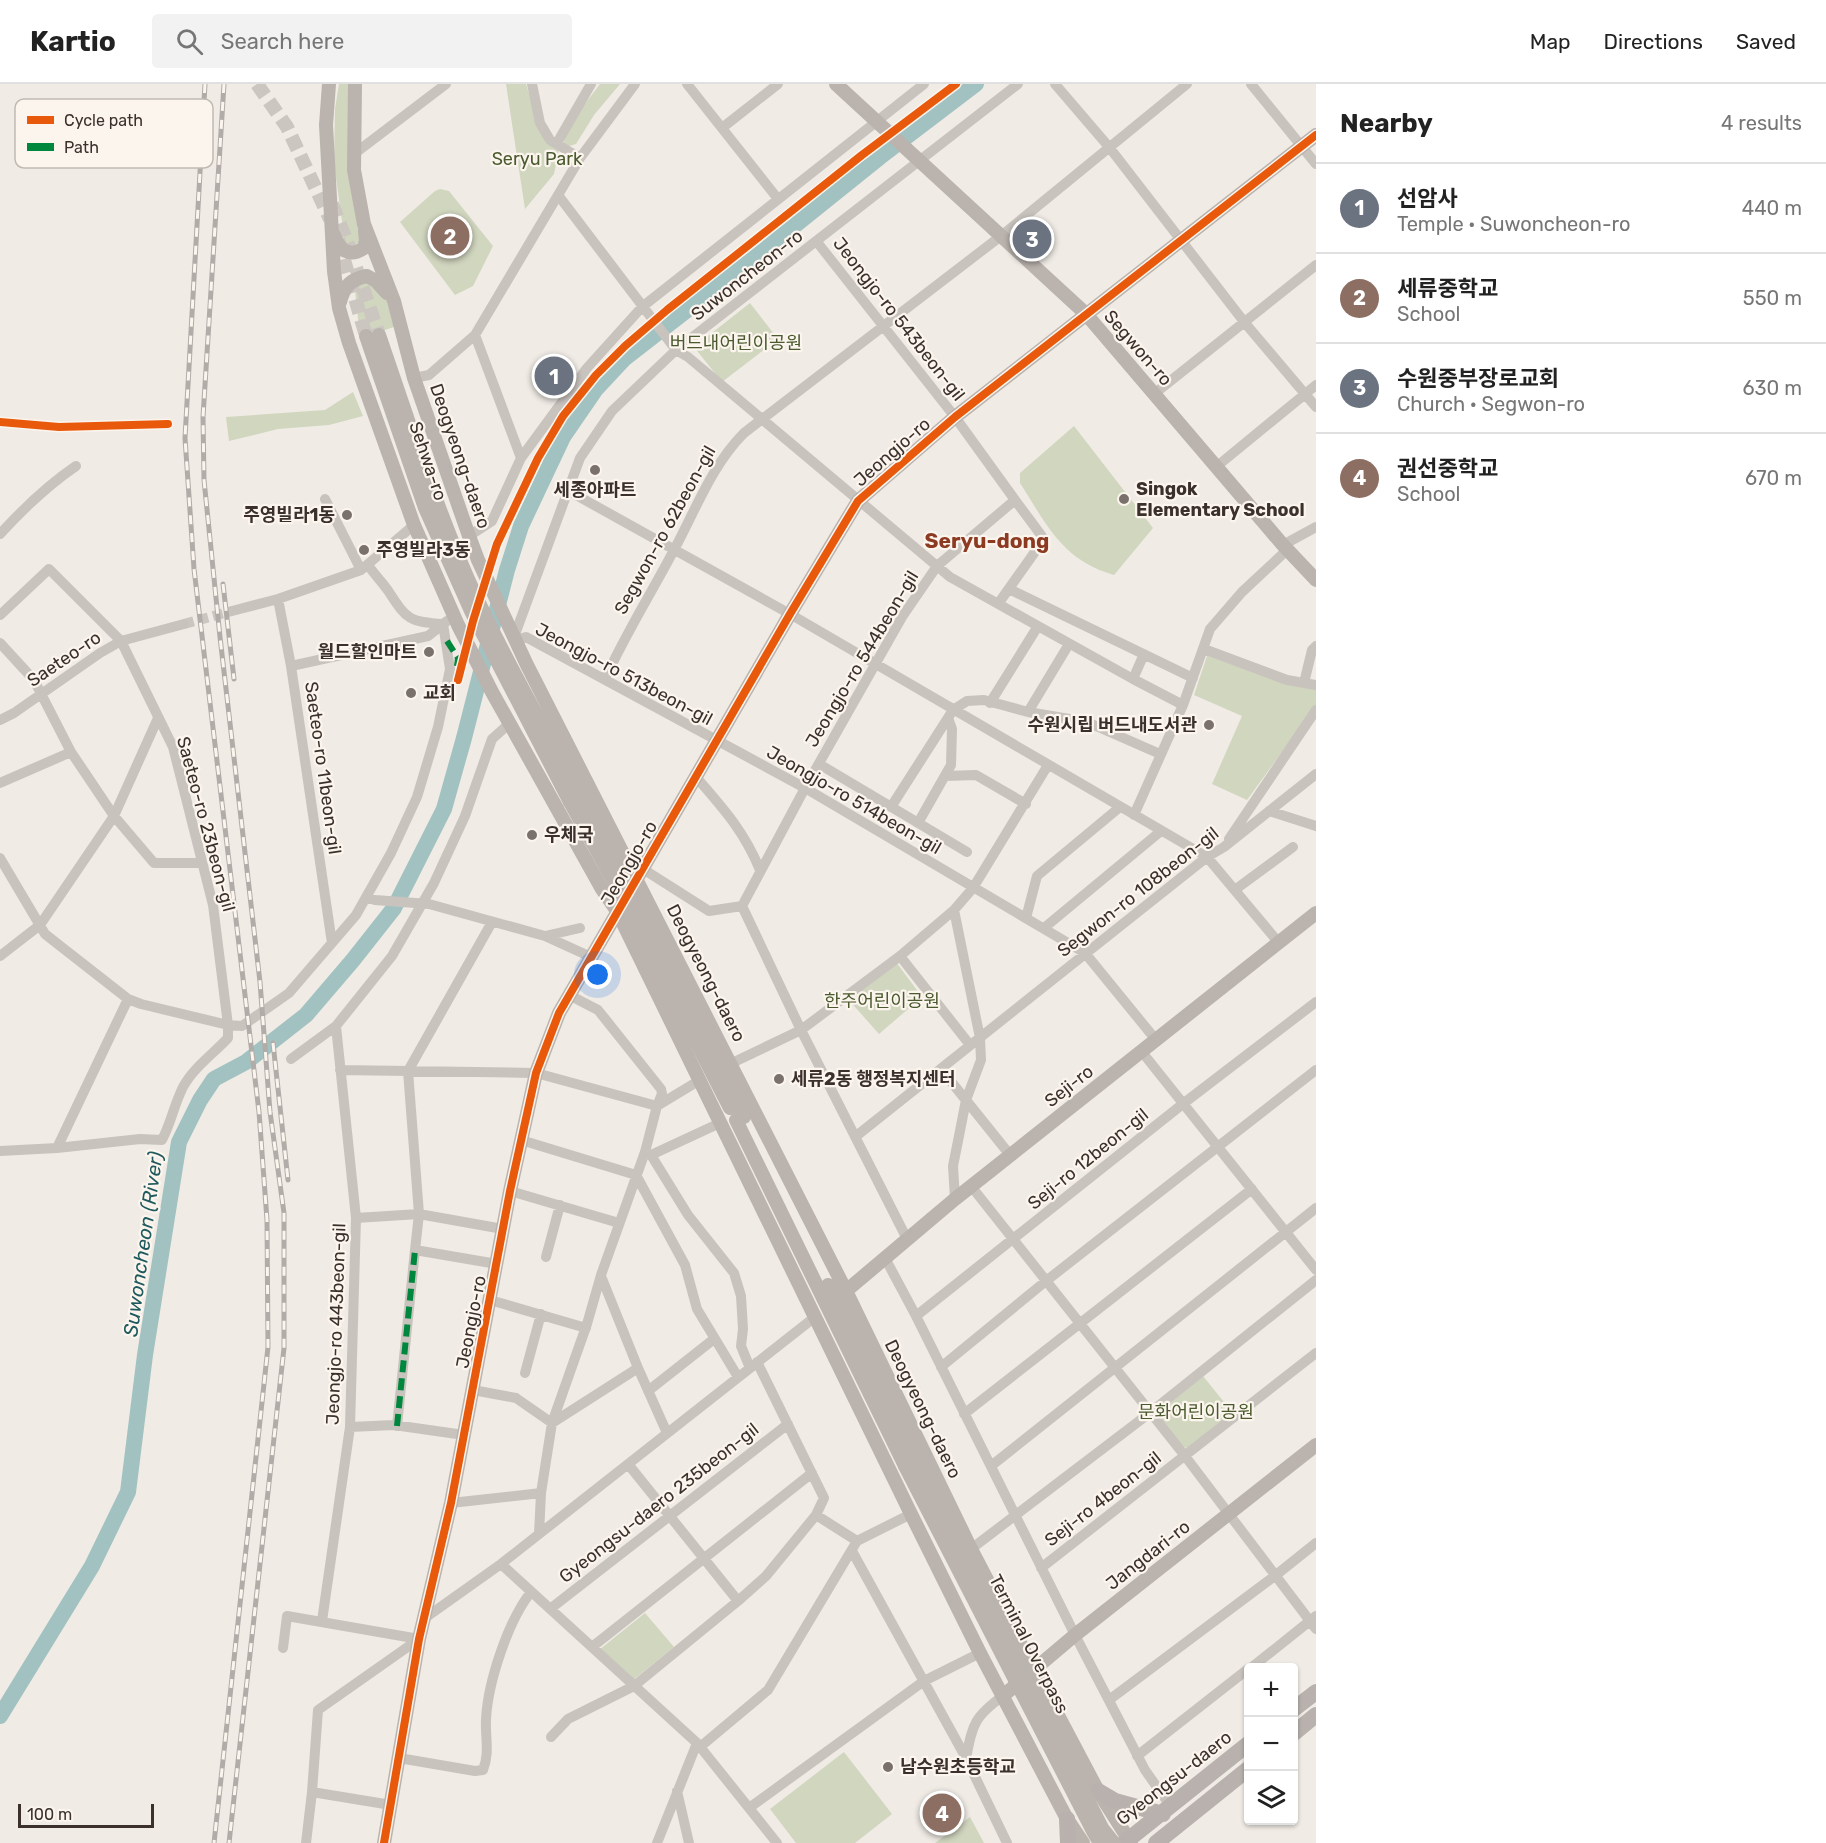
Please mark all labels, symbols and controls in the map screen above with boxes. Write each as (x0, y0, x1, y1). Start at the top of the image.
search box (152, 14, 572, 68)
text: Kartio (30, 25, 116, 58)
icon: search (173, 25, 206, 58)
text: Search here (221, 28, 344, 55)
text: Map (1530, 29, 1571, 54)
text: Directions (1604, 29, 1703, 54)
text: Saved (1736, 29, 1796, 54)
legend (15, 99, 213, 168)
text: Nearby (1340, 108, 1433, 139)
text: Cycle path (64, 111, 143, 130)
text: 4 results (1721, 111, 1802, 135)
text: Path (64, 138, 99, 157)
park label: Seryu Park (492, 148, 583, 170)
text: 선암사 (1397, 185, 1458, 212)
text: 1 (1355, 196, 1364, 220)
text: 440 m (1742, 196, 1802, 220)
text: Temple · Suwoncheon-ro (1397, 212, 1630, 236)
pin: 2 (430, 214, 470, 258)
pin: 3 (1012, 216, 1052, 262)
street label: Suwoncheon-ro (687, 225, 807, 325)
street label: Jeongjo-ro 543beon-gil (828, 233, 970, 405)
text: 세류중학교 (1397, 275, 1498, 302)
text: 2 (1353, 286, 1366, 310)
text: 550 m (1743, 286, 1802, 310)
text: School (1397, 302, 1460, 326)
street label: Segwon-ro (1099, 306, 1177, 390)
park label: 버드내어린이공원 (670, 332, 802, 354)
pin: 1 (534, 354, 574, 398)
text: 수원중부장로교회 (1397, 365, 1559, 392)
text: 3 (1353, 376, 1366, 400)
text: 630 m (1743, 376, 1802, 400)
street label: Deogyeong-daero (425, 381, 495, 531)
text: Church · Segwon-ro (1397, 392, 1585, 416)
street label: Jeongjo-ro (849, 413, 935, 491)
street label: Sehwa-ro (404, 419, 452, 503)
street label: Segwon-ro 62beon-gil (610, 442, 720, 618)
text: 권선중학교 (1397, 455, 1498, 482)
marker: 세종아파트 (588, 463, 602, 477)
text: 4 (1353, 466, 1366, 490)
text: 670 m (1745, 466, 1802, 490)
place label: Singok Elementary School (1136, 478, 1305, 521)
place label: 세종아파트 (554, 479, 636, 501)
text: School (1397, 482, 1460, 506)
marker: Singok Elementary School (1117, 492, 1131, 506)
place label: 주영빌라1동 (243, 504, 335, 526)
marker: 주영빌라1동 (340, 508, 354, 522)
district label: Seryu-dong (925, 528, 1049, 553)
place label: 주영빌라3동 (376, 539, 471, 561)
marker: 주영빌라3동 (357, 543, 371, 557)
street label: Jeongjo-ro 544beon-gil (801, 567, 923, 751)
street label: Jeongjo-ro 513beon-gil (532, 618, 716, 730)
street label: Saeteo-ro (23, 626, 105, 692)
place label: 월드할인마트 (318, 641, 417, 663)
marker: 월드할인마트 (422, 645, 436, 659)
street label: Saeteo-ro 11beon-gil (300, 680, 346, 856)
place label: 교회 (423, 682, 456, 704)
marker: 교회 (404, 686, 418, 700)
place label: 수원시립 버드내도서관 (1028, 714, 1197, 736)
marker: 수원시립 버드내도서관 (1202, 718, 1216, 732)
street label: Saeteo-ro 23beon-gil (172, 734, 240, 914)
street label: Jeongjo-ro 514beon-gil (763, 741, 945, 859)
street label: Jeongjo-ro (596, 817, 662, 909)
street label: Segwon-ro 108beon-gil (1053, 822, 1223, 962)
place label: 우체국 (544, 824, 594, 846)
marker: 우체국 (525, 828, 539, 842)
street label: Deogyeong-daero (662, 900, 750, 1046)
your location (583, 960, 612, 989)
park label: 한주어린이공원 (824, 990, 940, 1012)
street label: Seji-ro (1040, 1060, 1098, 1112)
place label: 세류2동 행정복지센터 (791, 1068, 956, 1090)
marker: 세류2동 행정복지센터 (772, 1072, 786, 1086)
street label: Seji-ro 12beon-gil (1023, 1104, 1153, 1214)
water label: Suwoncheon (River) (118, 1150, 168, 1338)
street label: Jeongjo-ro 443beon-gil (321, 1223, 351, 1425)
street label: Jeongjo-ro (451, 1274, 491, 1370)
street label: Deogyeong-daero (880, 1336, 966, 1482)
park label: 문화어린이공원 (1138, 1401, 1254, 1423)
street label: Gyeongsu-daero 235beon-gil (555, 1418, 763, 1588)
street label: Seji-ro 4beon-gil (1040, 1447, 1166, 1551)
street label: Jangdari-ro (1102, 1515, 1194, 1595)
street label: Terminal Overpass (984, 1571, 1074, 1717)
map controls (1244, 1663, 1298, 1825)
button: + (1244, 1663, 1298, 1717)
button: − (1244, 1717, 1298, 1771)
street label: Gyeongsu-daero (1112, 1726, 1236, 1830)
place label: 남수원초등학교 (900, 1756, 1016, 1778)
marker: 남수원초등학교 (881, 1760, 895, 1774)
button: layers (1244, 1771, 1298, 1825)
pin: 4 (922, 1790, 962, 1836)
scale bar (18, 1801, 154, 1828)
text: 100 m (27, 1805, 72, 1824)

